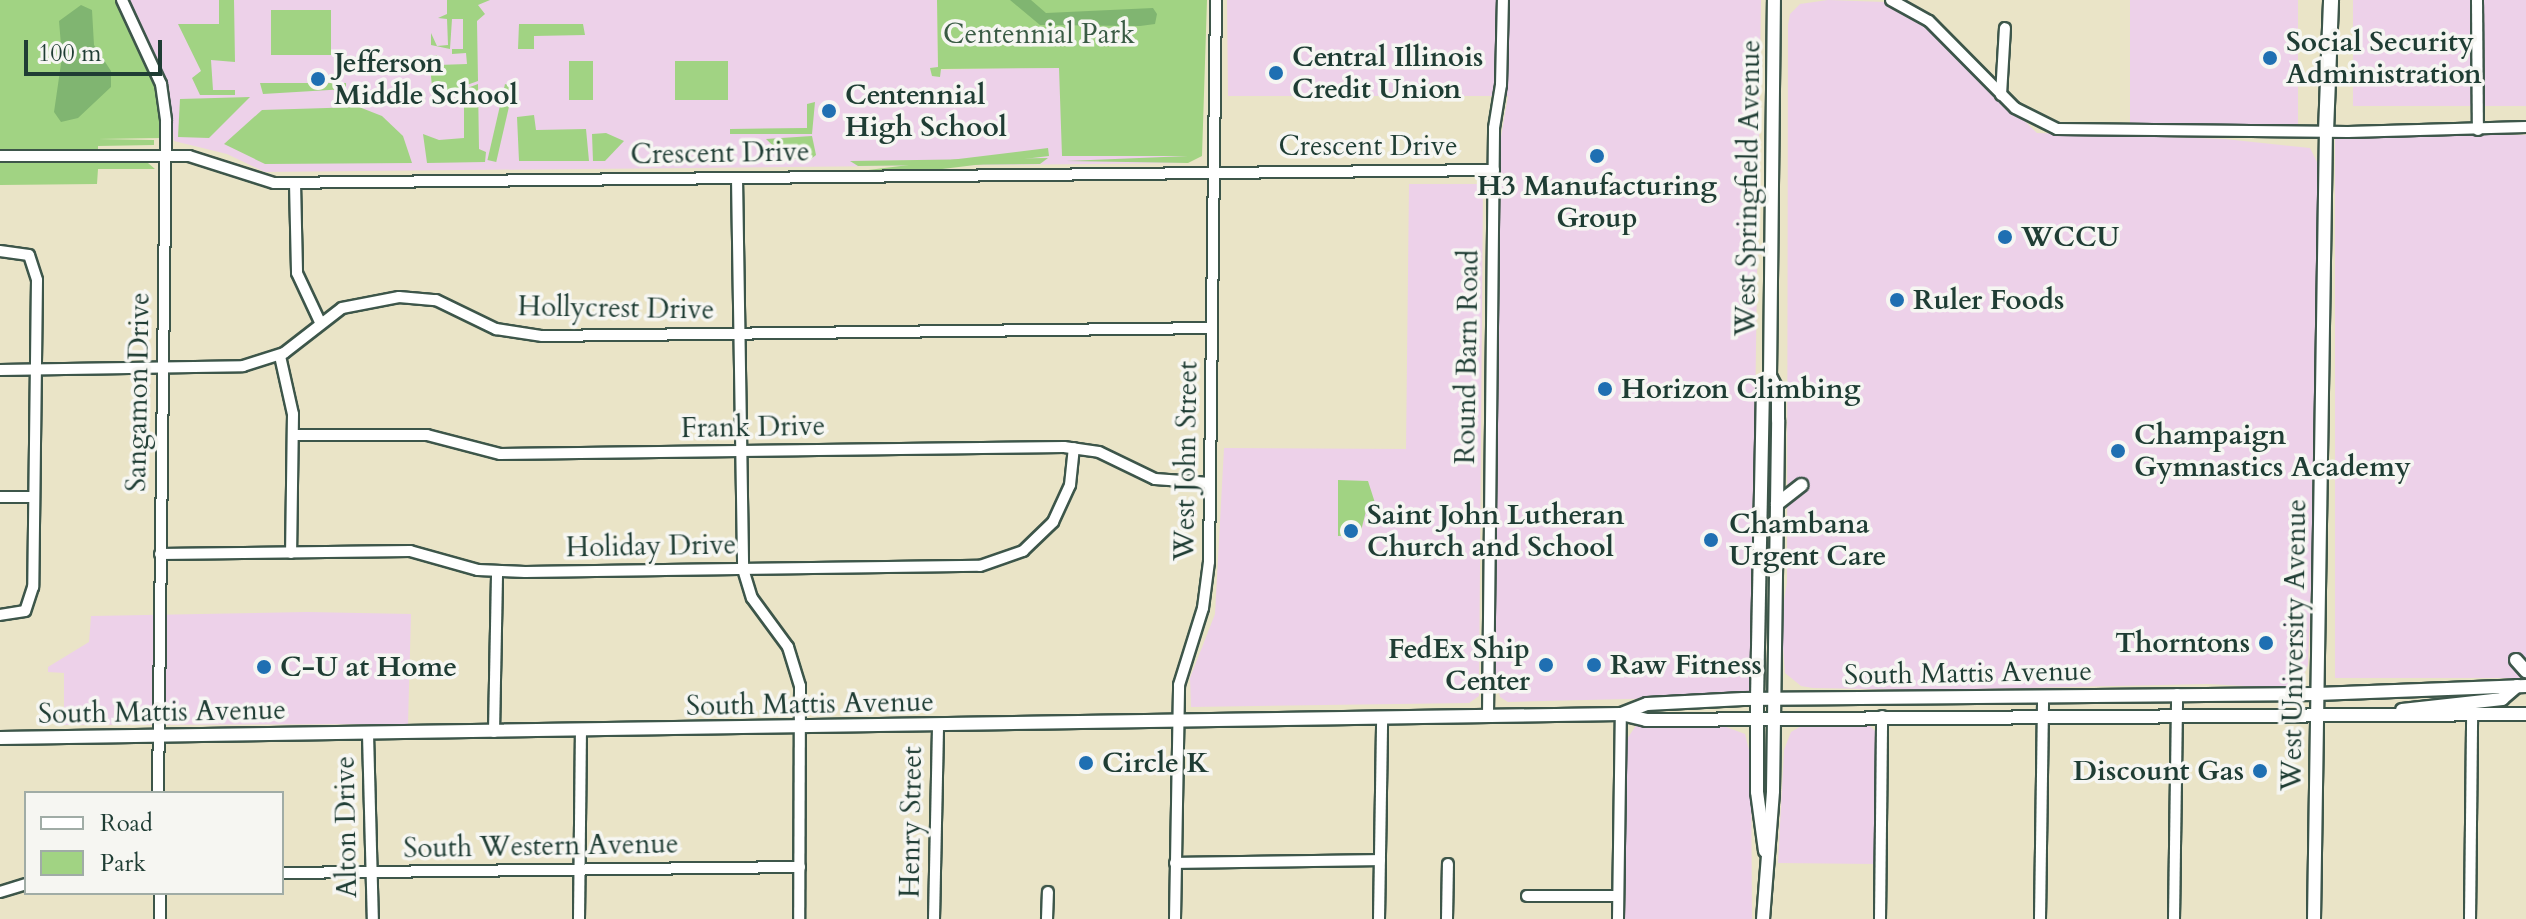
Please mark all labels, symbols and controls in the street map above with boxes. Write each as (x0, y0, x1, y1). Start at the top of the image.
park label: Centennial Park (943, 17, 1135, 51)
scale bar (28, 24, 166, 74)
place label: Social Security Administration (2286, 25, 2482, 91)
text: 100 m (38, 37, 102, 70)
street label: West Springfield Avenue (1729, 39, 1767, 337)
place label: Central Illinois Credit Union (1292, 40, 1483, 106)
place label: Jefferson Middle School (334, 46, 518, 112)
marker: Social Security Administration (2261, 49, 2279, 67)
marker: Central Illinois Credit Union (1267, 64, 1285, 82)
marker: Jefferson Middle School (309, 70, 327, 88)
place label: Centennial High School (845, 78, 1007, 144)
marker: Centennial High School (820, 102, 838, 120)
street label: Crescent Drive (1278, 129, 1458, 163)
street label: Crescent Drive (630, 135, 810, 171)
marker: H3 Manufacturing Group (1588, 147, 1606, 165)
place label: H3 Manufacturing Group (1477, 169, 1717, 235)
place label: WCCU (2021, 220, 2119, 254)
marker: WCCU (1996, 228, 2014, 246)
street label: Round Barn Road (1448, 249, 1486, 465)
place label: Ruler Foods (1913, 283, 2064, 317)
street label: Hollycrest Drive (517, 289, 715, 327)
marker: Ruler Foods (1888, 291, 1906, 309)
street label: Sangamon Drive (119, 292, 157, 492)
street label: West John Street (1167, 361, 1205, 561)
place label: Horizon Climbing (1621, 372, 1860, 406)
marker: Horizon Climbing (1596, 380, 1614, 398)
street label: Frank Drive (681, 409, 825, 445)
place label: Champaign Gymnastics Academy (2134, 418, 2411, 484)
marker: Champaign Gymnastics Academy (2109, 442, 2127, 460)
place label: Saint John Lutheran Church and School (1367, 498, 1624, 564)
street label: West University Avenue (2275, 499, 2313, 791)
place label: Chambana Urgent Care (1729, 507, 1886, 573)
marker: Saint John Lutheran Church and School (1342, 522, 1360, 540)
street label: Holiday Drive (565, 528, 737, 564)
marker: Chambana Urgent Care (1700, 529, 1722, 551)
place label: Thorntons (2115, 626, 2250, 660)
place label: FedEx Ship Center (1388, 632, 1530, 698)
marker: Thorntons (2257, 634, 2275, 652)
place label: Raw Fitness (1610, 648, 1762, 682)
place label: C-U at Home (280, 650, 457, 684)
street label: South Mattis Avenue (1844, 654, 2092, 692)
marker: FedEx Ship Center (1537, 656, 1555, 674)
marker: Raw Fitness (1585, 656, 1603, 674)
marker: C-U at Home (255, 658, 273, 676)
street label: South Mattis Avenue (686, 685, 934, 723)
street label: South Mattis Avenue (38, 693, 286, 731)
street label: Henry Street (893, 746, 929, 898)
place label: Circle K (1102, 746, 1209, 780)
marker: Circle K (1077, 754, 1095, 772)
place label: Discount Gas (2073, 754, 2244, 788)
street label: Alton Drive (328, 756, 364, 898)
marker: Discount Gas (2251, 762, 2269, 780)
legend (24, 791, 284, 895)
text: Road (100, 807, 153, 840)
street label: South Western Avenue (403, 827, 679, 865)
text: Park (100, 847, 146, 880)

